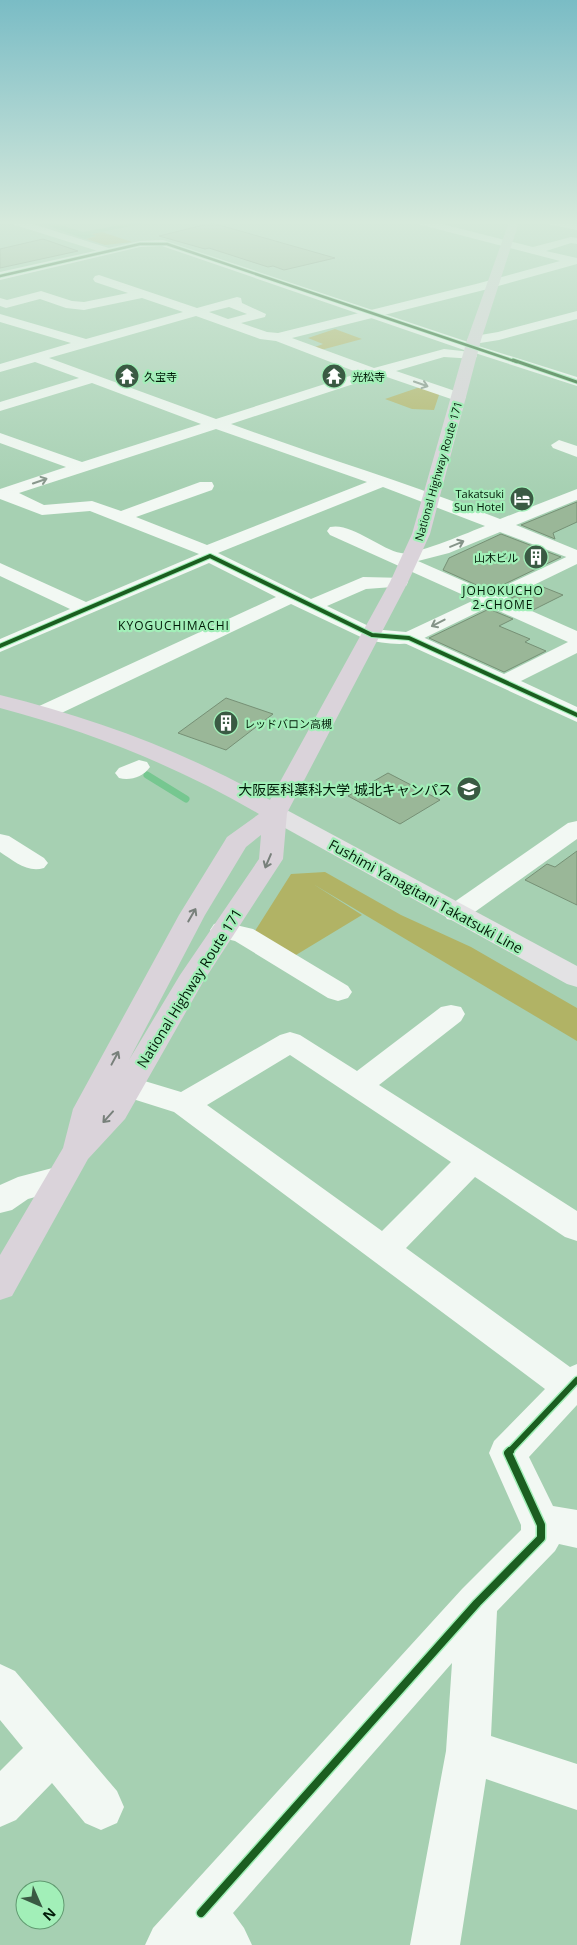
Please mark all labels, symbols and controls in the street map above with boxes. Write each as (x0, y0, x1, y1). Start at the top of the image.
temple icon: 久宝寺 (114, 363, 140, 389)
temple icon: 光松寺 (321, 363, 347, 389)
place label: 久宝寺 (144, 369, 177, 384)
place label: 光松寺 (352, 369, 385, 384)
one-way arrow (413, 379, 429, 389)
street label: National Highway Route 171 (411, 399, 465, 543)
one-way arrow (31, 475, 47, 485)
place label: Takatsuki Sun Hotel (454, 486, 504, 514)
hotel icon: Takatsuki Sun Hotel (509, 486, 535, 512)
one-way arrow (449, 538, 464, 548)
building icon: 山木ビル (523, 544, 549, 570)
place label: 山木ビル (474, 550, 518, 565)
district label: JOHOKUCHO 2-CHOME (461, 582, 544, 613)
district label: KYOGUCHIMACHI (118, 617, 230, 634)
one-way arrow (431, 619, 446, 628)
building icon: レッドバロン高槻 (213, 710, 239, 736)
place label: レッドバロン高槻 (244, 716, 332, 731)
school or university icon: 大阪医科薬科大学 城北キャンパス (456, 776, 482, 802)
place label: 大阪医科薬科大学 城北キャンパス (238, 780, 452, 799)
street label: Fushimi Yanagitani Takatsuki Line (326, 835, 527, 957)
one-way arrow (263, 853, 272, 868)
street label: National Highway Route 171 (132, 905, 246, 1071)
one-way arrow (188, 908, 198, 923)
one-way arrow (111, 1051, 120, 1066)
one-way arrow (103, 1110, 114, 1123)
north arrow (15, 1880, 65, 1930)
text: N (39, 1904, 60, 1925)

